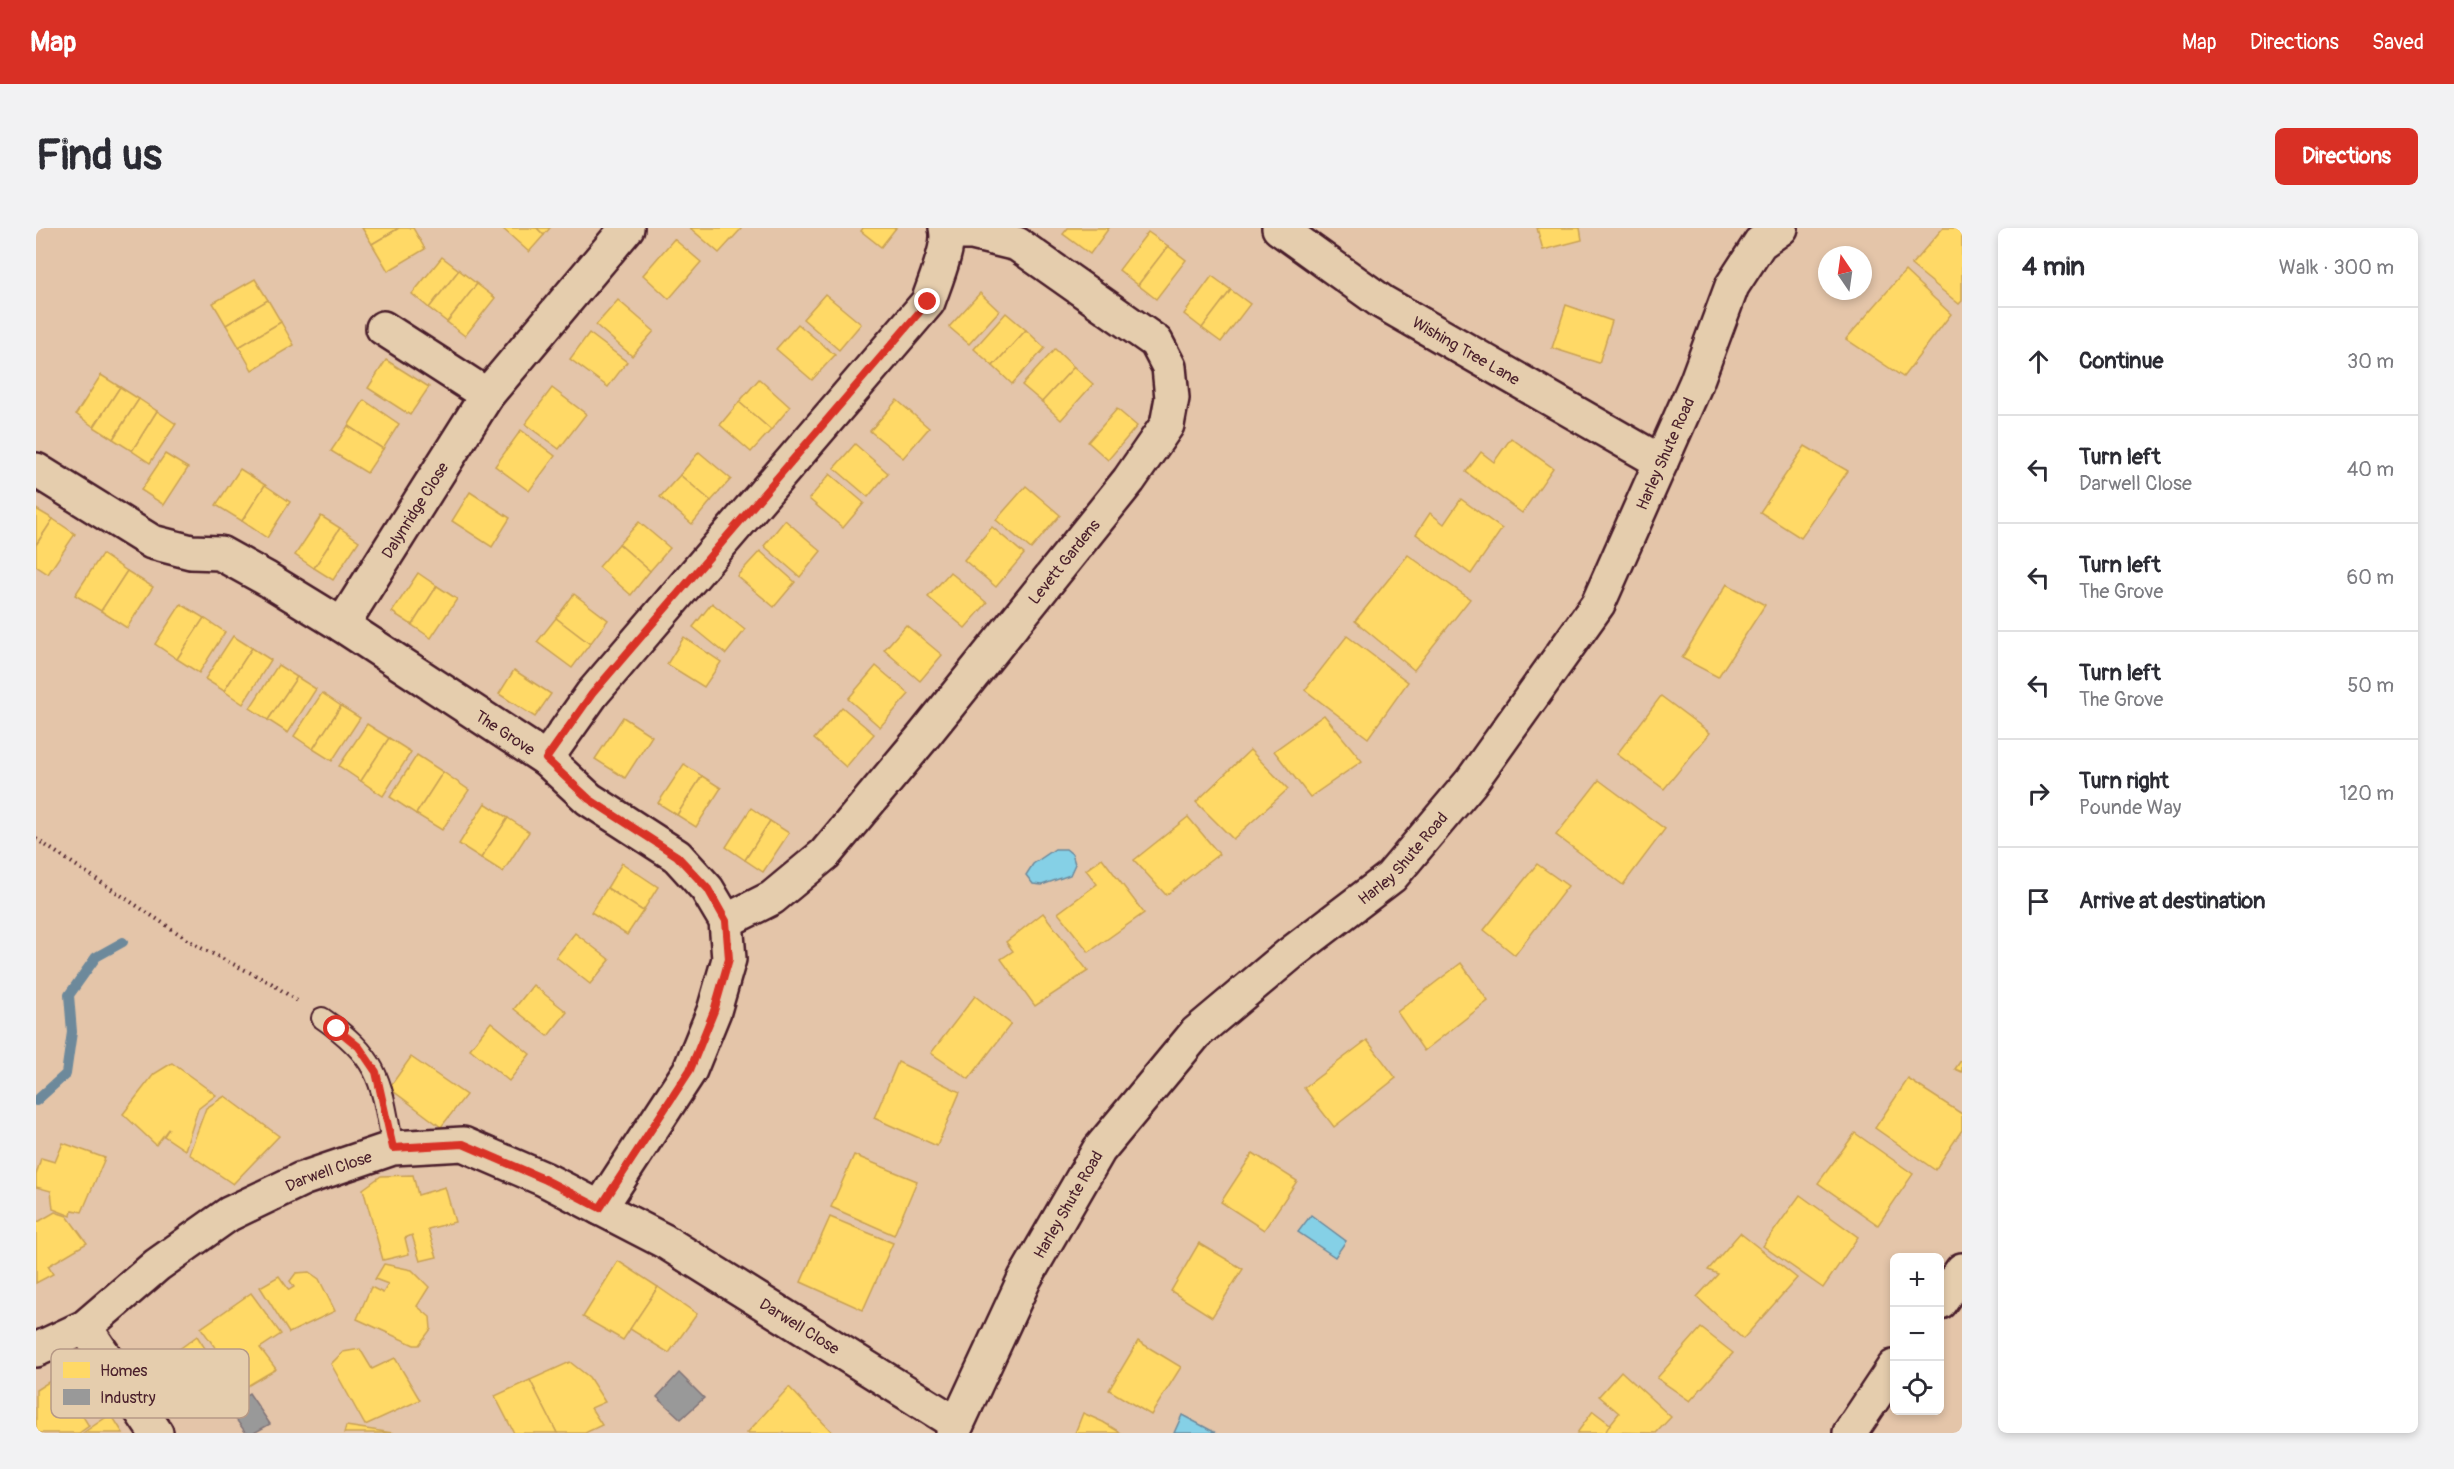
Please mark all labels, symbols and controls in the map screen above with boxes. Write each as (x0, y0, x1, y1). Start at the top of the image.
text: Map (30, 25, 76, 60)
text: Map (2182, 29, 2217, 56)
text: Directions (2250, 29, 2339, 56)
text: Saved (2372, 29, 2424, 56)
button: Directions (2275, 128, 2418, 185)
text: Find us (36, 130, 162, 182)
north arrow (1818, 246, 1872, 300)
text: 4 min (2022, 251, 2085, 283)
text: Walk · 300 m (2279, 255, 2394, 280)
route end (914, 288, 940, 314)
street label: Wishing Tree Lane (1408, 313, 1523, 390)
icon: ahead (2022, 345, 2055, 378)
text: Continue (2079, 347, 2163, 375)
text: 30 m (2347, 349, 2394, 374)
street label: Harley Shute Road (1632, 394, 1699, 513)
text: Turn left (2079, 443, 2161, 471)
icon: left (2022, 453, 2055, 486)
text: 40 m (2347, 457, 2394, 482)
street label: Dalynridge Close (378, 458, 453, 562)
text: Darwell Close (2079, 471, 2192, 496)
street label: Levett Gardens (1024, 515, 1105, 609)
text: Turn left (2079, 551, 2161, 579)
icon: left (2022, 561, 2055, 594)
text: 60 m (2347, 565, 2394, 590)
text: The Grove (2079, 579, 2163, 604)
text: Turn left (2079, 659, 2161, 687)
icon: left (2022, 669, 2055, 702)
text: 50 m (2347, 673, 2394, 698)
text: The Grove (2079, 687, 2163, 712)
street label: The Grove (471, 706, 539, 760)
text: Turn right (2079, 767, 2169, 795)
icon: right (2022, 777, 2055, 810)
text: 120 m (2339, 781, 2394, 806)
text: Pounde Way (2079, 795, 2181, 820)
street label: Harley Shute Road (1354, 808, 1452, 909)
icon: arrive (2022, 885, 2055, 918)
text: Arrive at destination (2079, 887, 2265, 915)
route start (323, 1015, 349, 1041)
street label: Darwell Close (282, 1147, 375, 1196)
street label: Harley Shute Road (1029, 1147, 1107, 1262)
map controls (1890, 1253, 1944, 1415)
button: + (1890, 1253, 1944, 1307)
street label: Darwell Close (756, 1294, 843, 1359)
button: − (1890, 1307, 1944, 1361)
legend (51, 1349, 249, 1418)
text: Homes (100, 1361, 148, 1381)
button: locate (1890, 1361, 1944, 1415)
text: Industry (100, 1388, 156, 1408)

